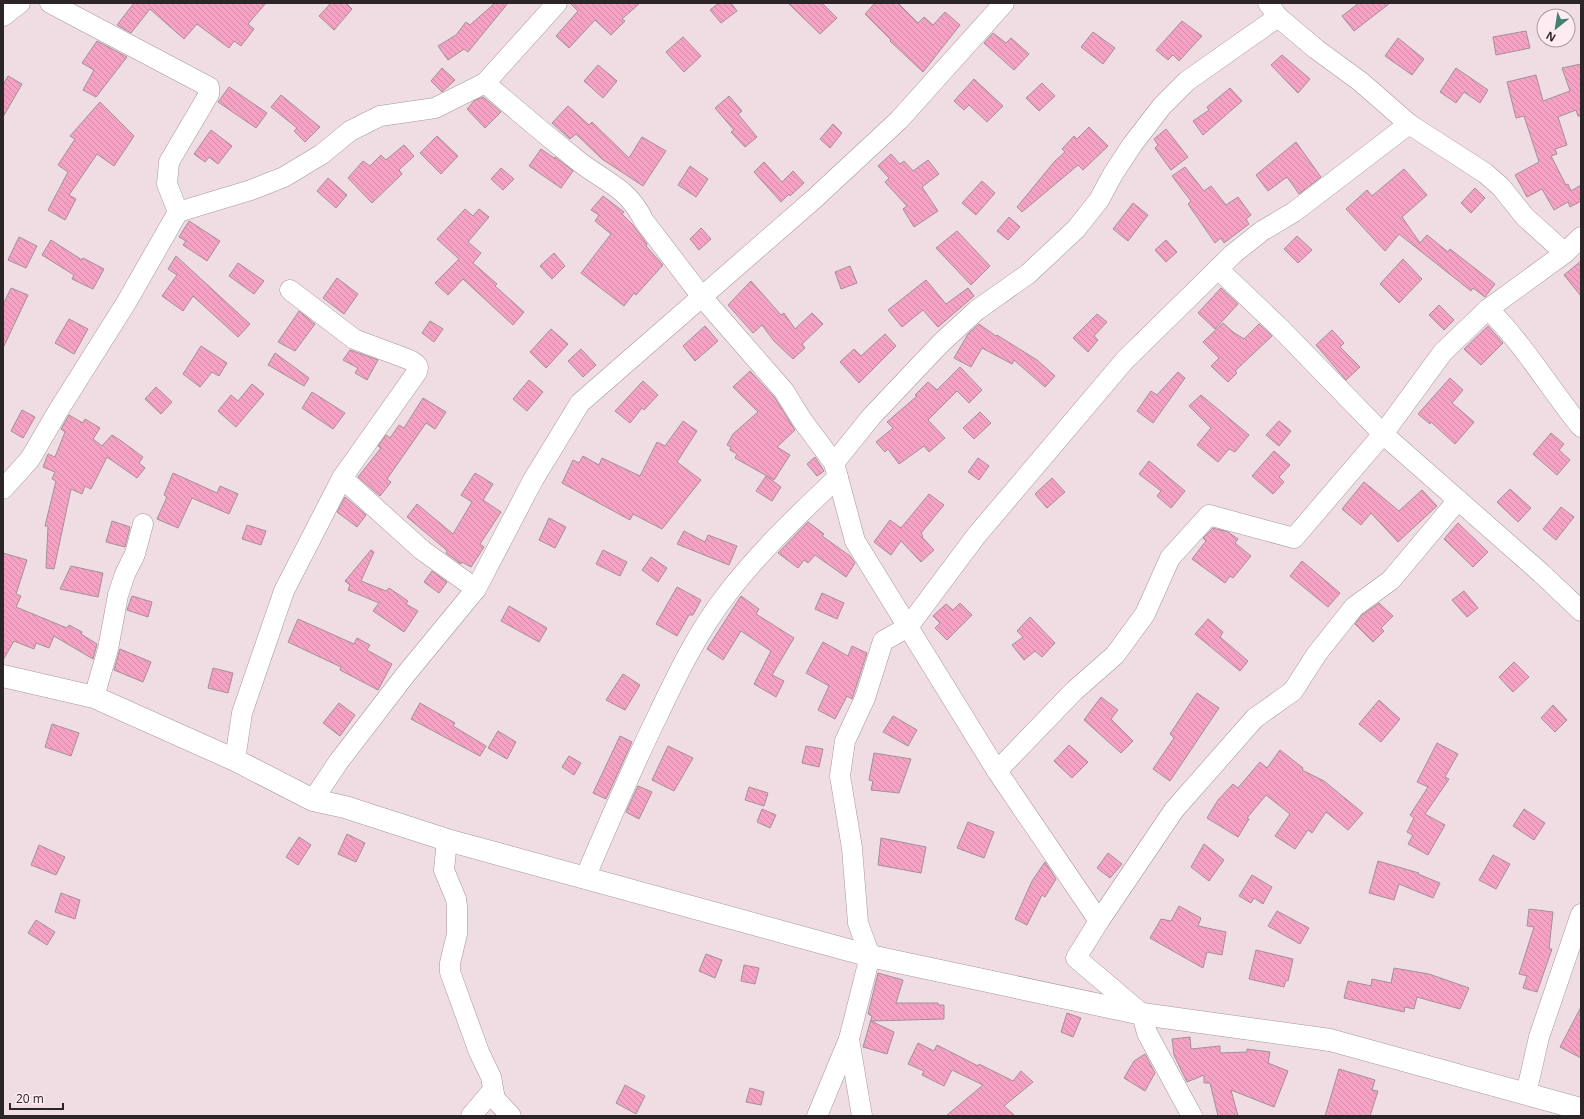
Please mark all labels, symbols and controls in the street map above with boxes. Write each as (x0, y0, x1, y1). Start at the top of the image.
north arrow (1536, 8, 1576, 48)
text: N (1543, 28, 1558, 46)
scale bar (10, 1085, 63, 1111)
text: 20 m (16, 1090, 44, 1107)

